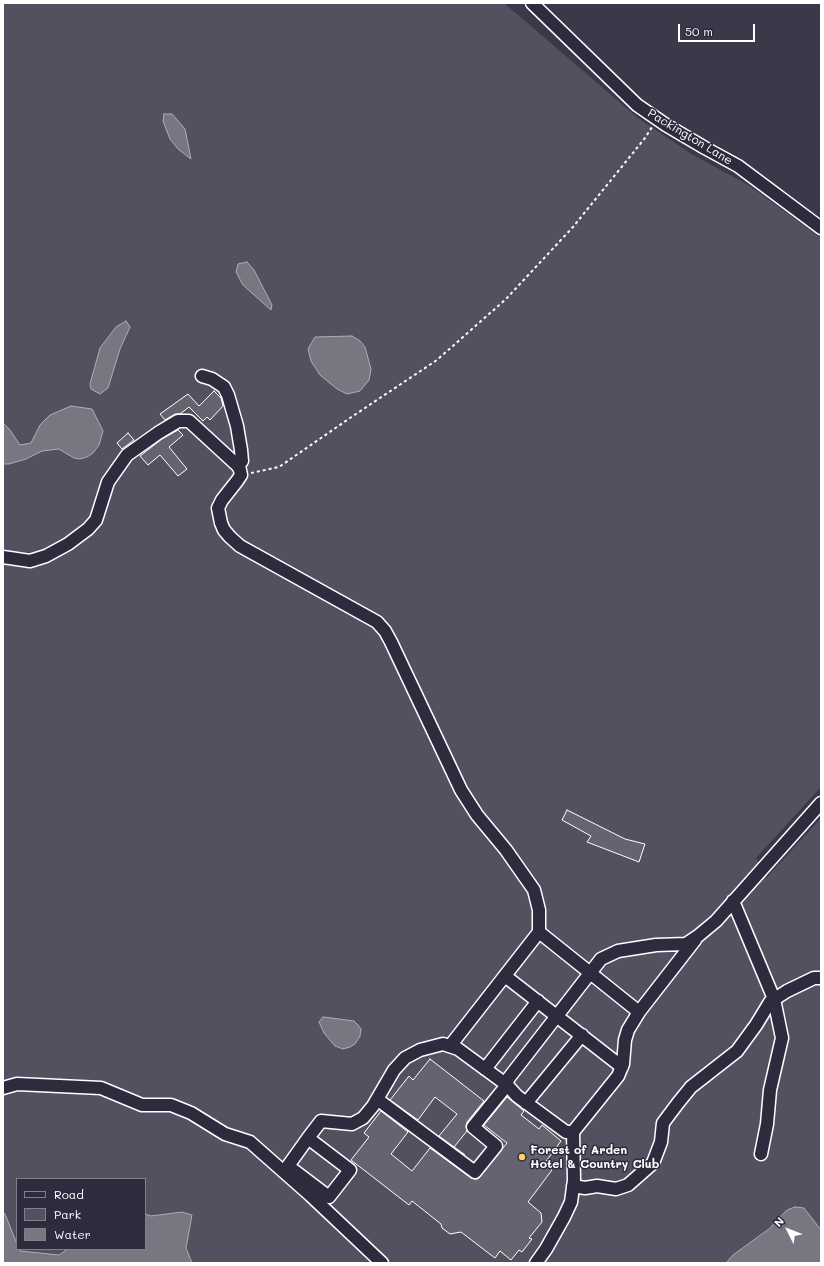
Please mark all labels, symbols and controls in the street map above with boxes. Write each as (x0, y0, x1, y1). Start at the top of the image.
scale bar (680, 16, 757, 42)
text: 50 m (685, 23, 713, 39)
street label: Packington Lane (645, 106, 735, 168)
place label: Forest of Arden Hotel & Country Club (530, 1143, 659, 1171)
marker: Forest of Arden Hotel & Country Club (517, 1152, 527, 1162)
legend (16, 1178, 146, 1250)
text: Road (54, 1186, 84, 1202)
text: Park (54, 1206, 81, 1222)
north arrow (768, 1210, 808, 1250)
text: N (770, 1214, 787, 1230)
text: Water (54, 1226, 91, 1242)

